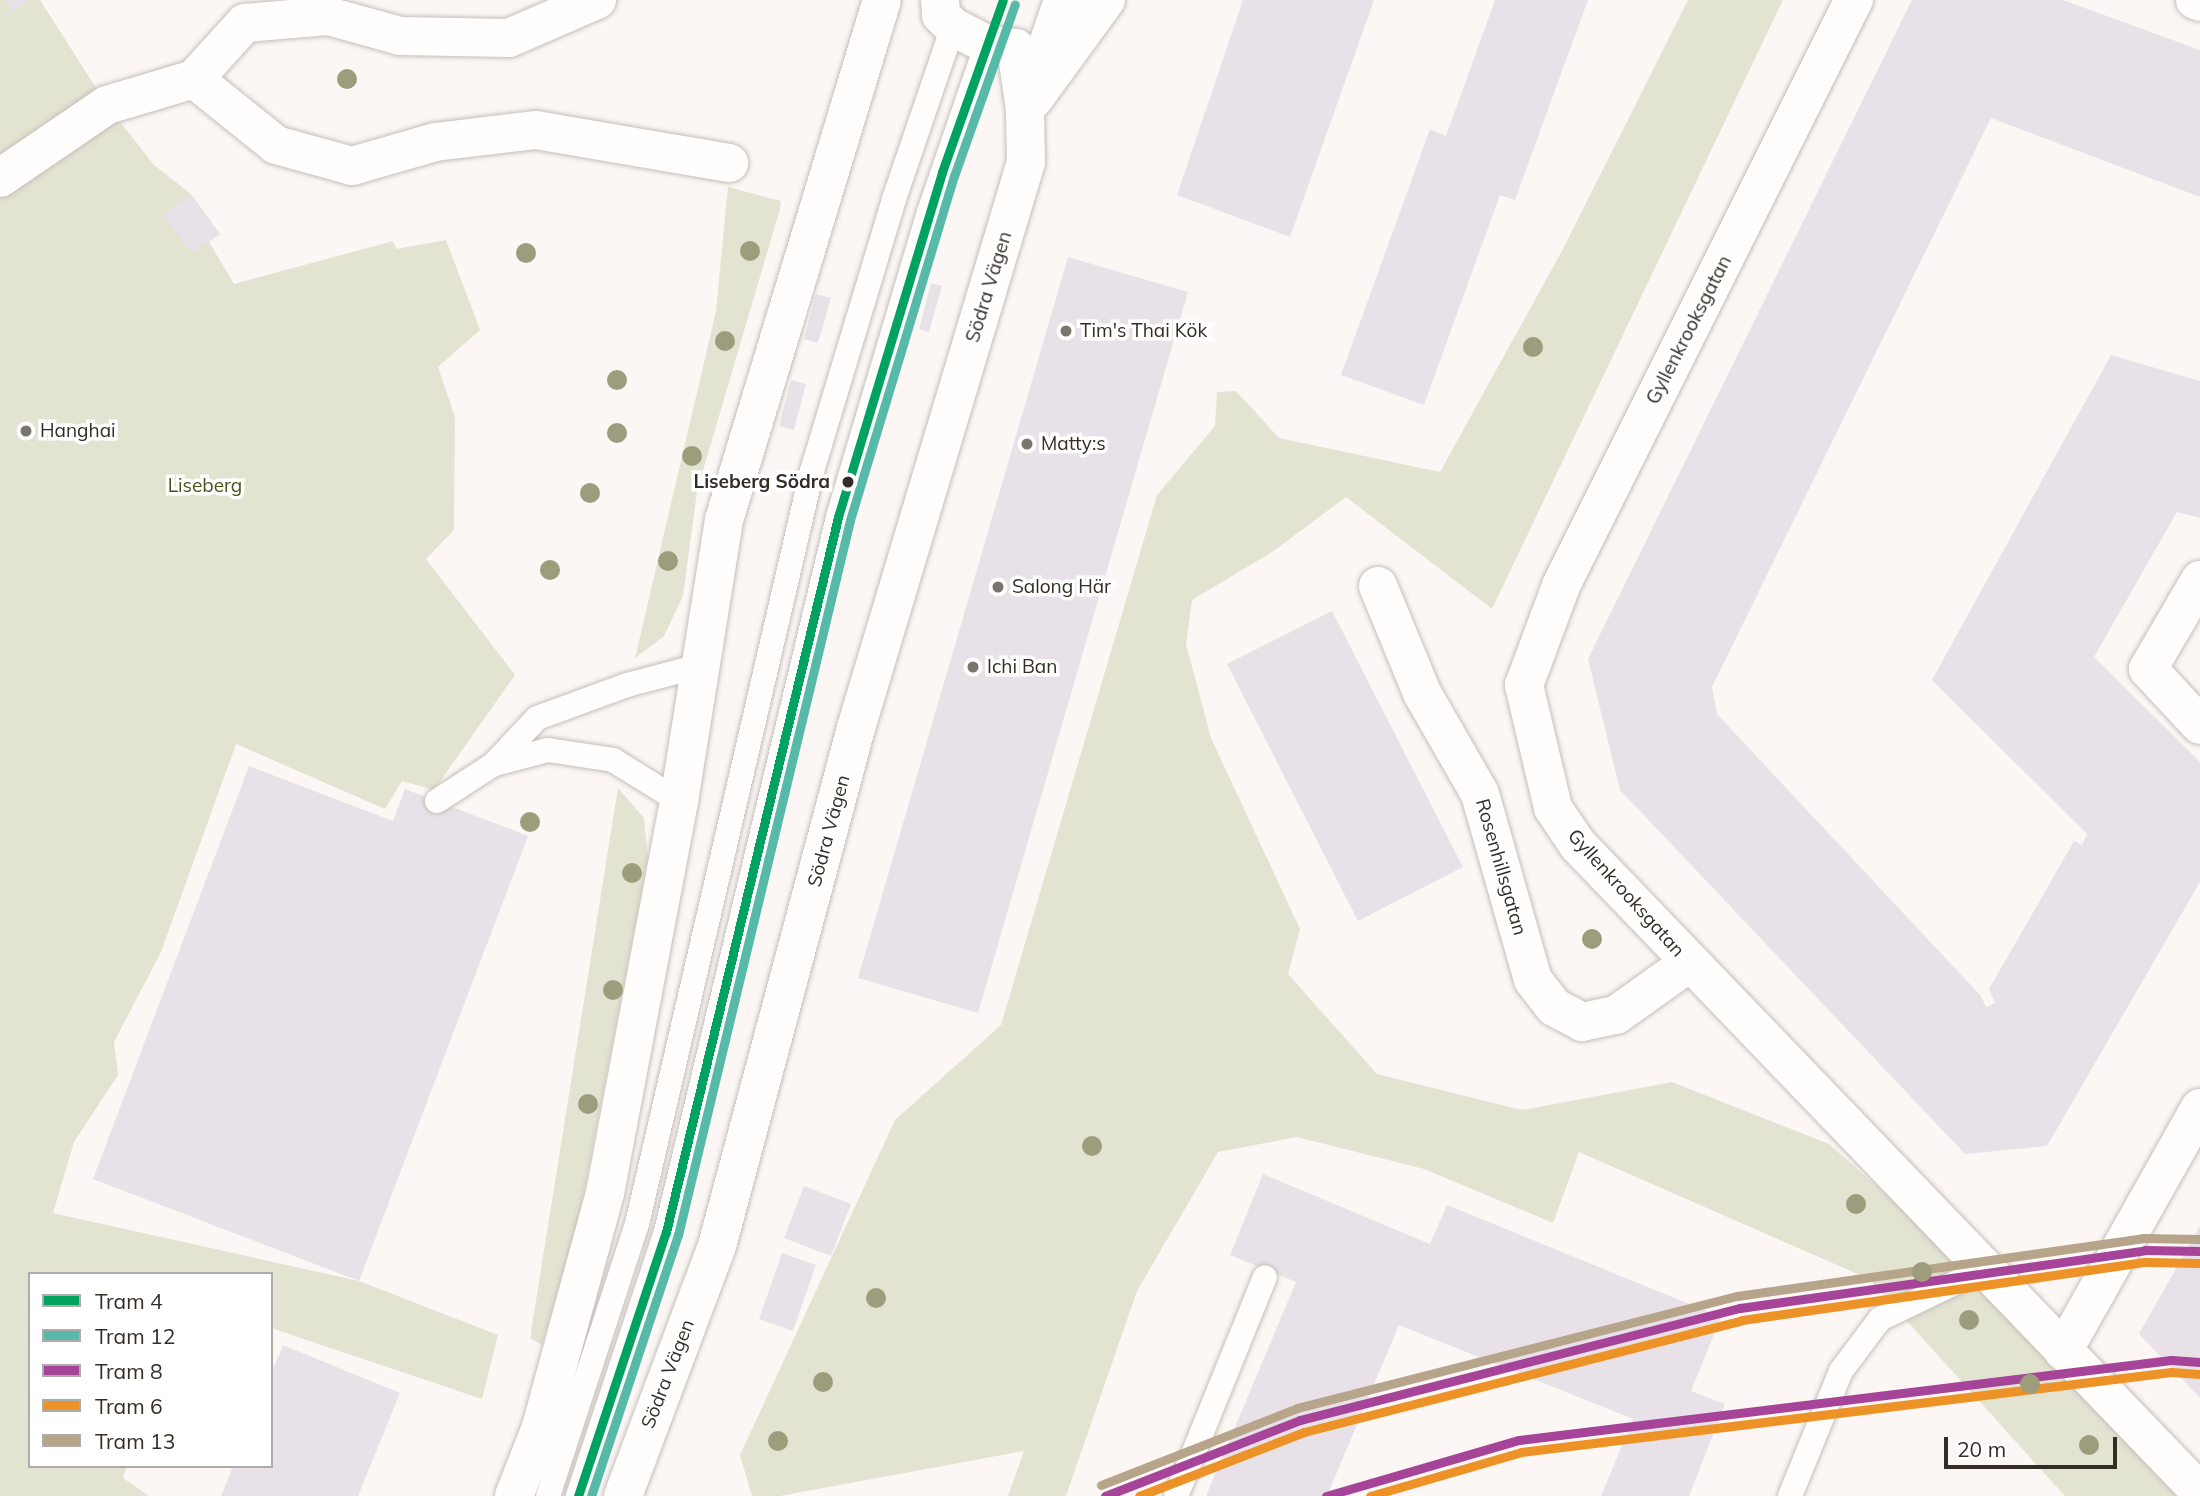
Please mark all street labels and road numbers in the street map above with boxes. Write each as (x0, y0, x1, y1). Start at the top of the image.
street label: Södra Vägen (961, 229, 1017, 345)
street label: Gyllenkrooksgatan (1642, 252, 1736, 408)
street label: Södra Vägen (803, 773, 855, 889)
street label: Rosenhillsgatan (1471, 796, 1531, 938)
street label: Gyllenkrooksgatan (1563, 824, 1689, 962)
street label: Södra Vägen (637, 1316, 699, 1432)

